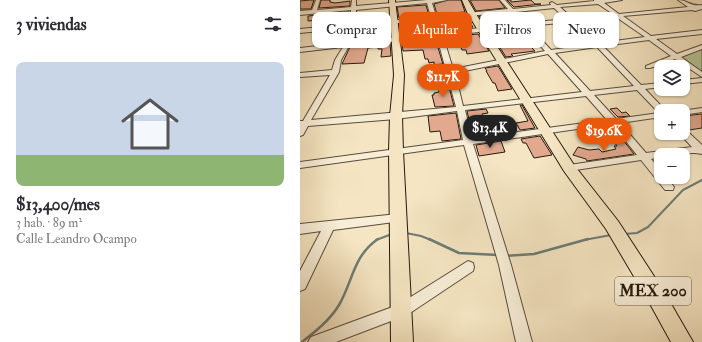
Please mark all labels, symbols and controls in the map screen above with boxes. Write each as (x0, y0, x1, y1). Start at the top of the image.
chip: Comprar (312, 12, 391, 48)
chip: Alquilar (399, 12, 472, 48)
chip: Filtros (480, 12, 545, 48)
chip: Nuevo (553, 12, 619, 48)
icon: filters (262, 13, 284, 35)
text: 3 viviendas (16, 14, 87, 35)
map controls (654, 60, 690, 184)
button: layers (654, 60, 690, 96)
pin: $11.7K (410, 64, 476, 98)
text: $11.7K (426, 69, 460, 85)
icon: home (114, 88, 186, 160)
button: + (654, 104, 690, 140)
pin: $13.4K (457, 115, 523, 149)
pin: $19.6K (571, 118, 637, 152)
text: $13.4K (472, 120, 508, 136)
text: $19.6K (586, 123, 622, 139)
button: − (654, 148, 690, 184)
text: $13,400/mes (16, 194, 100, 215)
text: 3 hab. · 89 m² (16, 215, 82, 231)
text: Calle Leandro Ocampo (16, 231, 137, 247)
road number: MEX 200 (615, 277, 691, 305)

